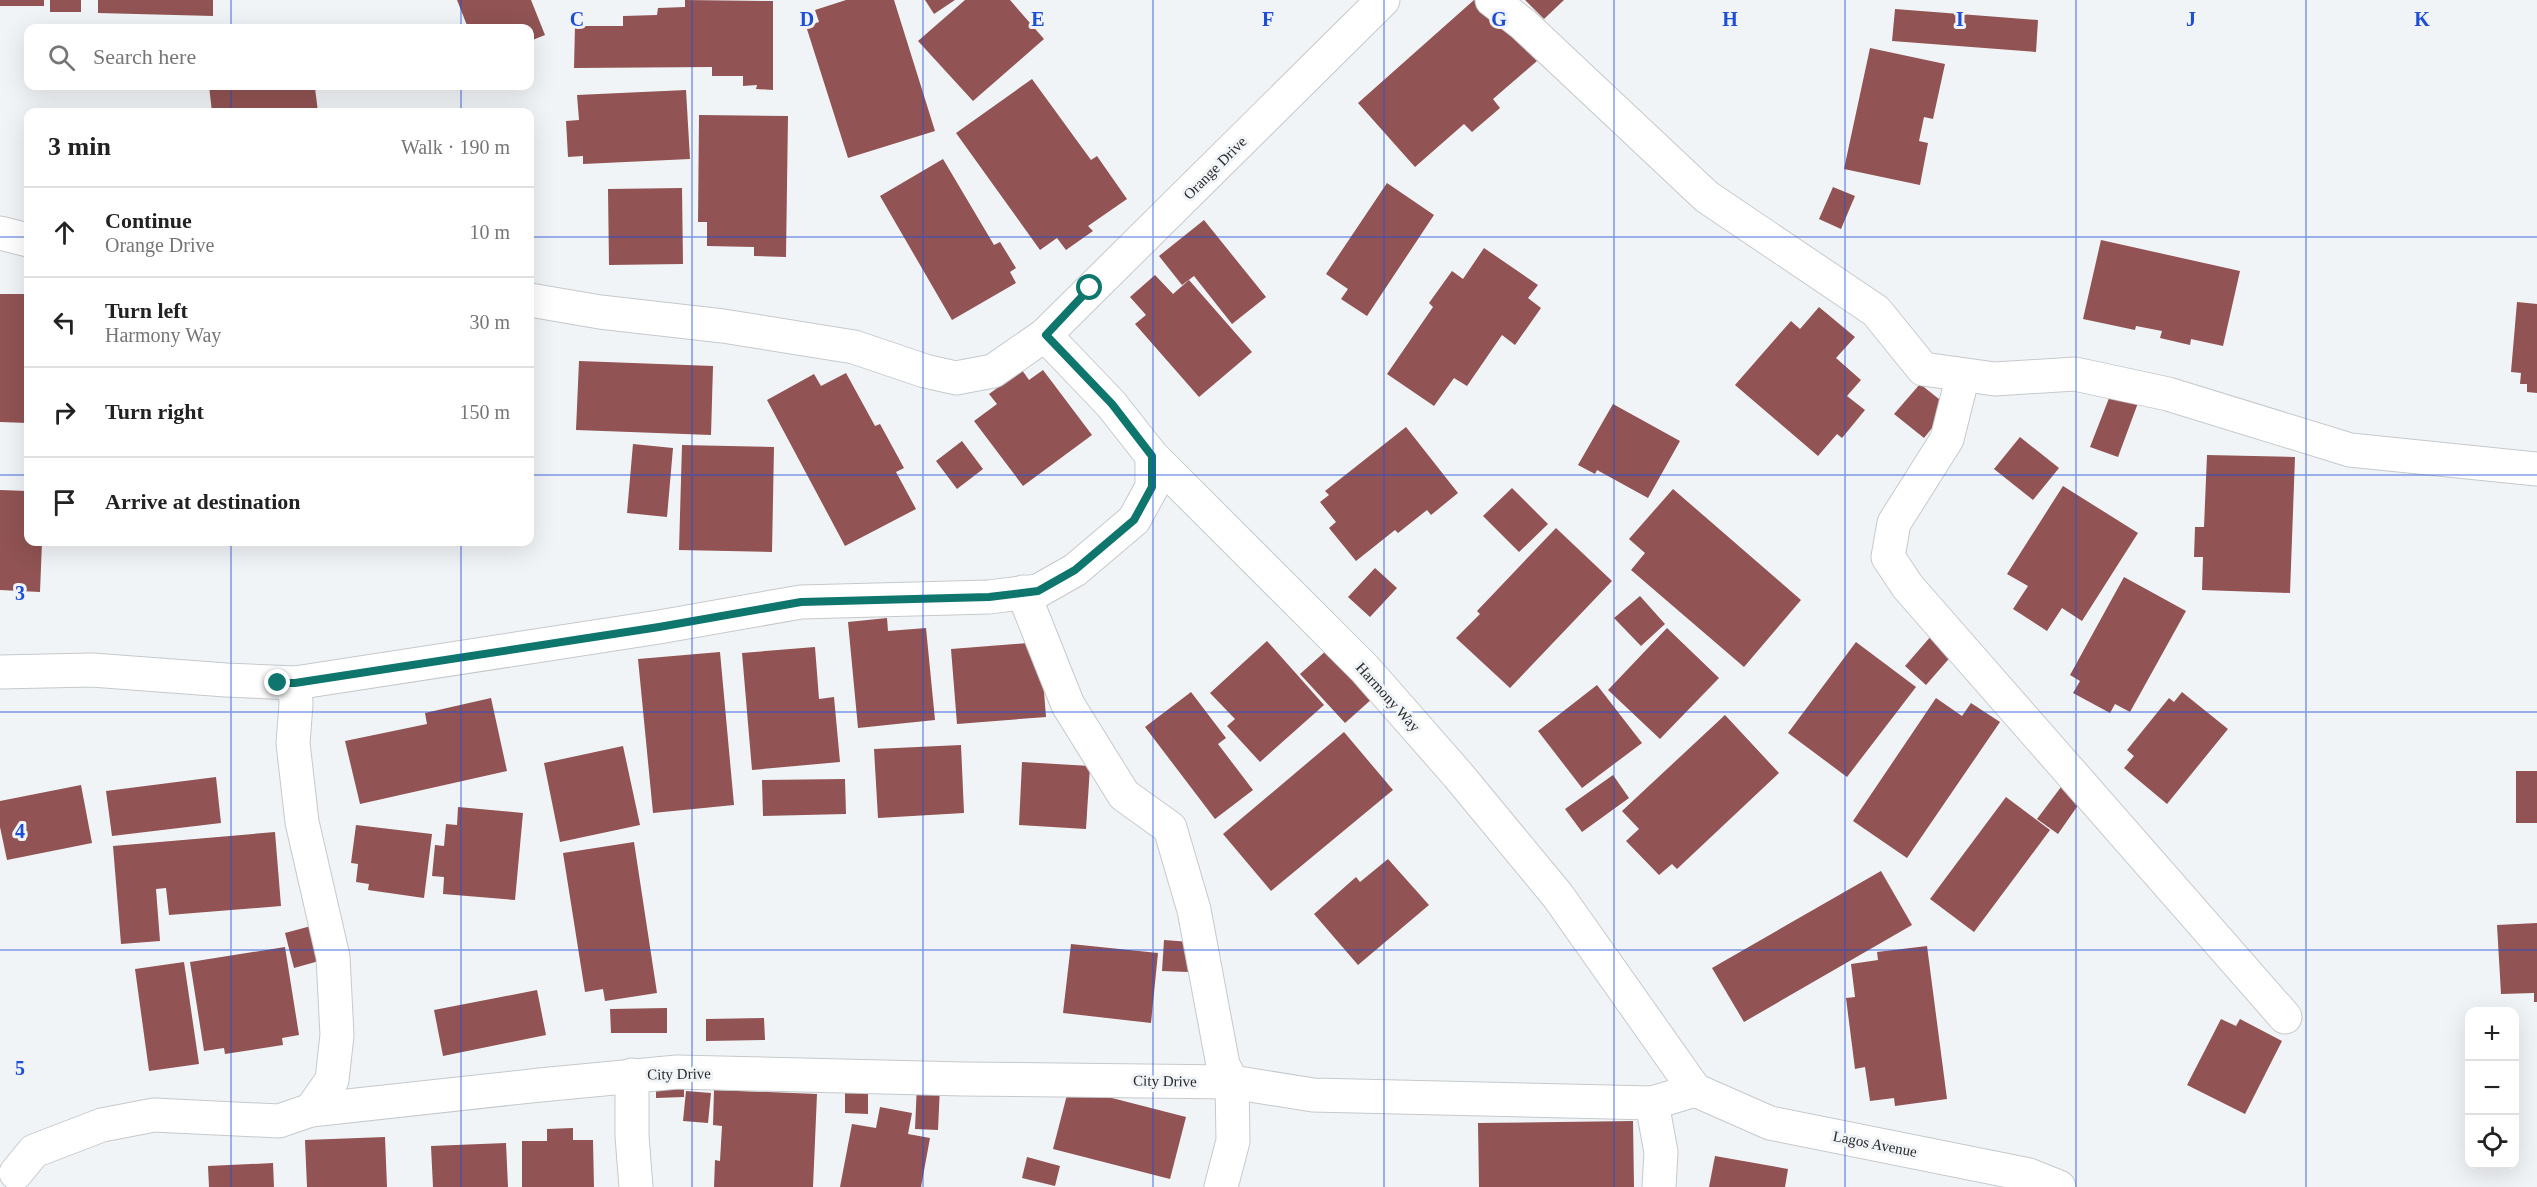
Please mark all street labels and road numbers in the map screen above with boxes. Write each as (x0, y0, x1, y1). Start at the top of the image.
street label: Orange Drive (1180, 133, 1250, 203)
street label: Harmony Way (1353, 659, 1423, 735)
street label: City Drive (647, 1065, 711, 1083)
street label: City Drive (1133, 1072, 1197, 1090)
street label: Lagos Avenue (1832, 1128, 1919, 1160)

